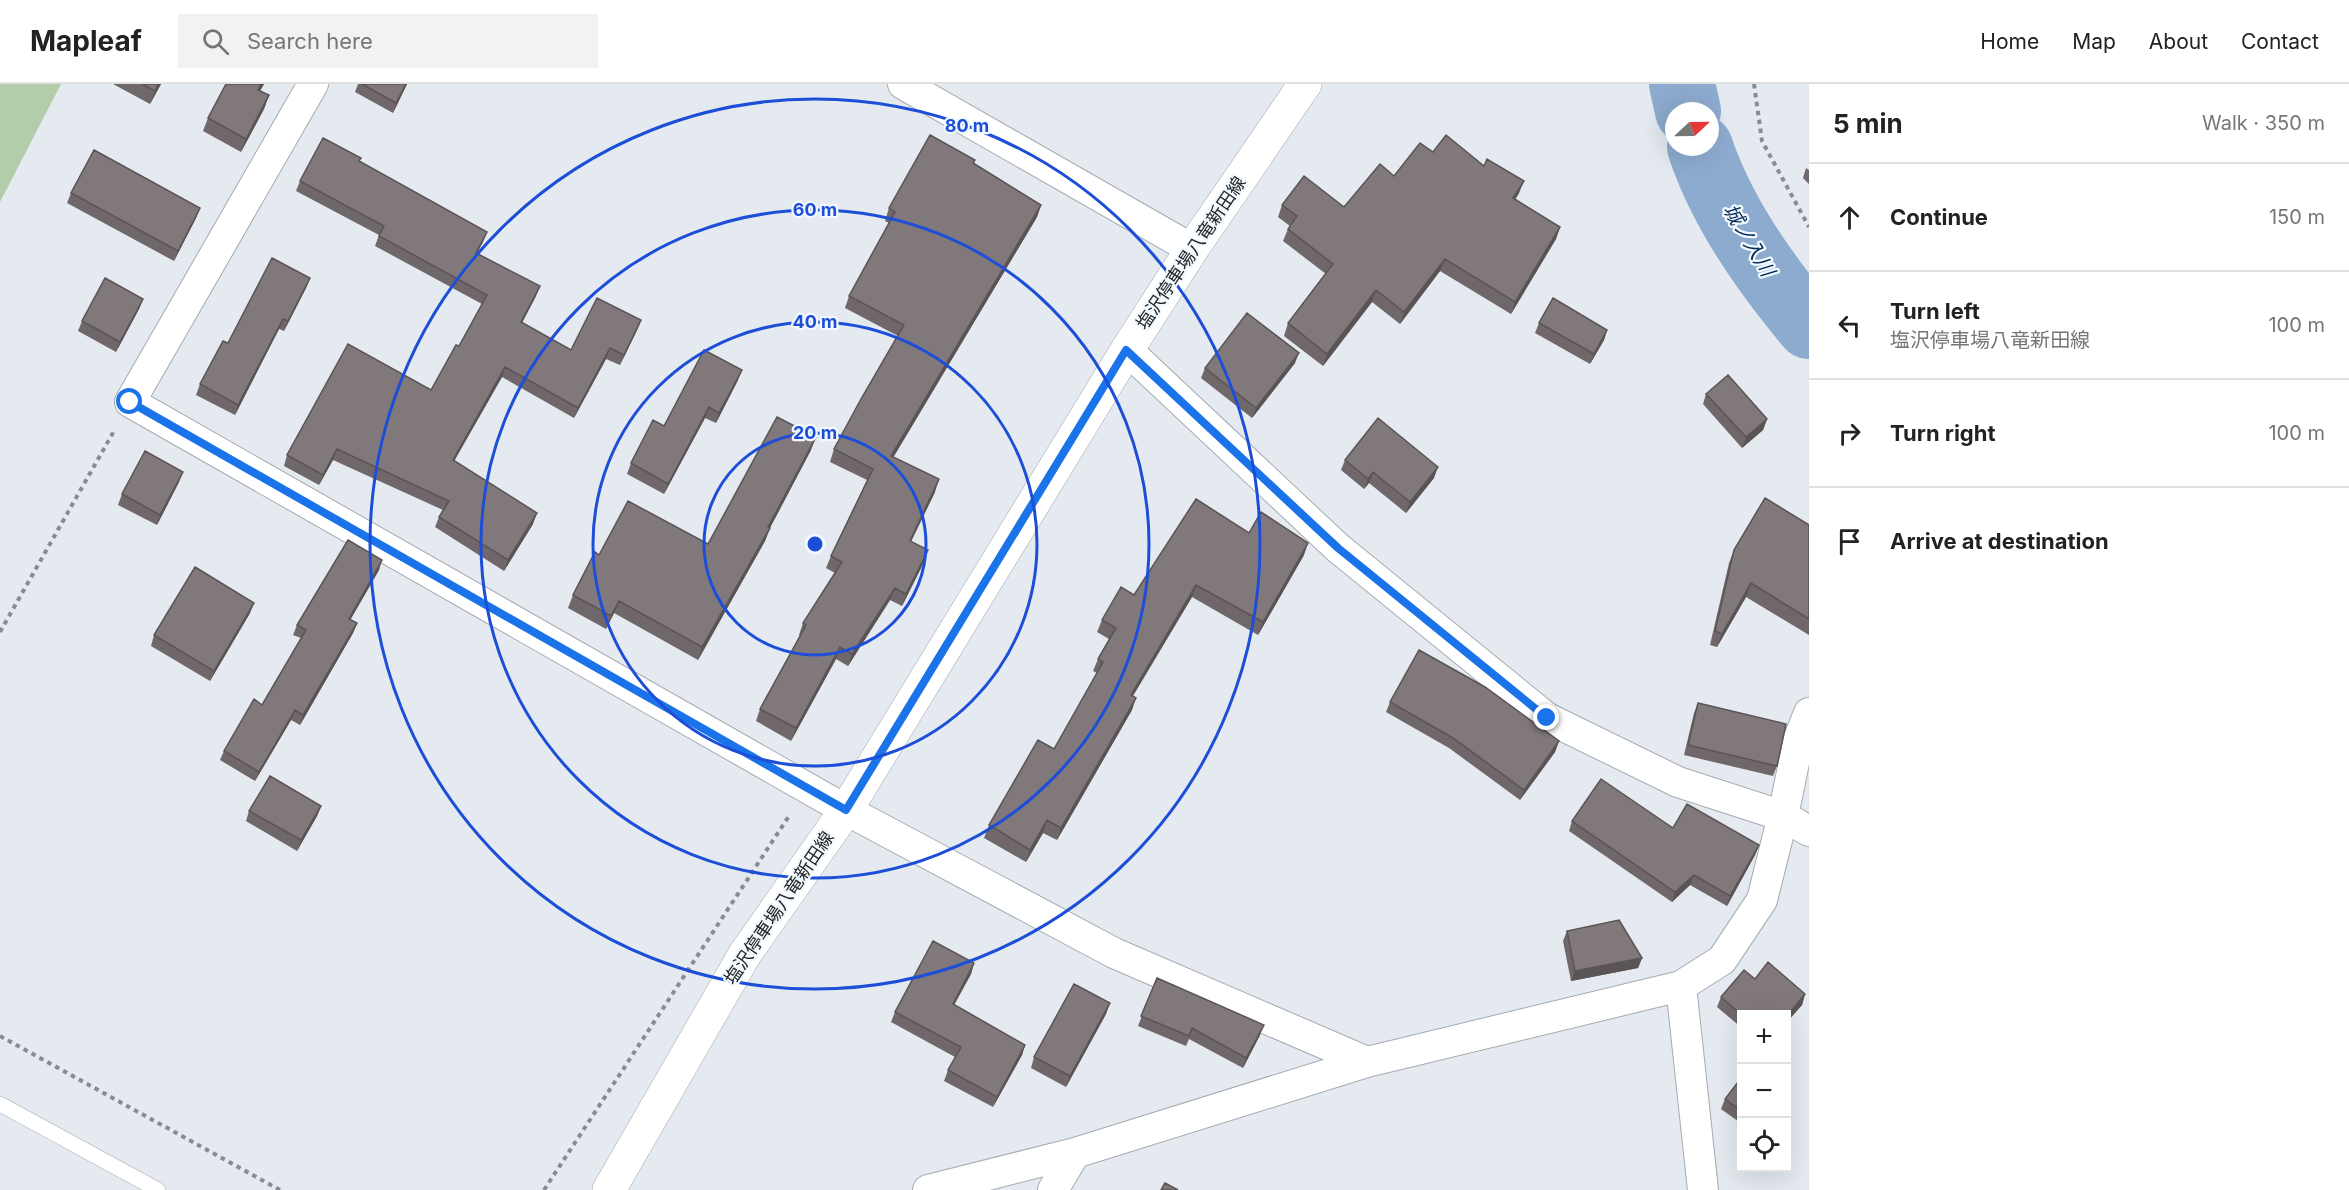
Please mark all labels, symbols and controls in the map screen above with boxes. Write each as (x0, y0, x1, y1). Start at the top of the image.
search box (178, 14, 598, 68)
text: Mapleaf (30, 24, 142, 58)
icon: search (199, 25, 232, 58)
text: Search here (247, 28, 373, 54)
text: Home (1980, 29, 2039, 54)
text: Map (2072, 29, 2116, 54)
text: About (2149, 29, 2208, 54)
text: Contact (2241, 29, 2319, 54)
north arrow (1665, 102, 1719, 156)
text: 5 min (1833, 108, 1903, 139)
text: Walk · 350 m (2202, 111, 2325, 135)
text: 80 m (945, 115, 989, 136)
street label: 塩沢停車場八竜新田線 (1132, 172, 1250, 333)
text: 60 m (793, 199, 837, 220)
water label: 城ノ入川 (1718, 200, 1781, 282)
icon: ahead (1833, 201, 1866, 234)
text: Continue (1890, 204, 1988, 230)
text: 150 m (2269, 205, 2325, 229)
text: Turn left (1890, 298, 1980, 324)
icon: left (1833, 309, 1866, 342)
text: 40 m (793, 311, 838, 332)
text: 100 m (2268, 313, 2325, 337)
text: 塩沢停車場八竜新田線 (1890, 328, 2090, 352)
route start (116, 388, 142, 414)
icon: right (1833, 417, 1866, 450)
text: Turn right (1890, 420, 1996, 446)
text: 100 m (2268, 421, 2325, 445)
text: 20 m (793, 422, 837, 443)
icon: arrive (1833, 525, 1866, 558)
text: Arrive at destination (1890, 528, 2109, 554)
centre of rings (805, 534, 825, 554)
route end (1533, 704, 1559, 730)
street label: 塩沢停車場八竜新田線 (720, 827, 838, 988)
map controls (1737, 1010, 1791, 1172)
button: + (1737, 1010, 1791, 1064)
button: − (1737, 1064, 1791, 1118)
button: locate (1737, 1118, 1791, 1172)

